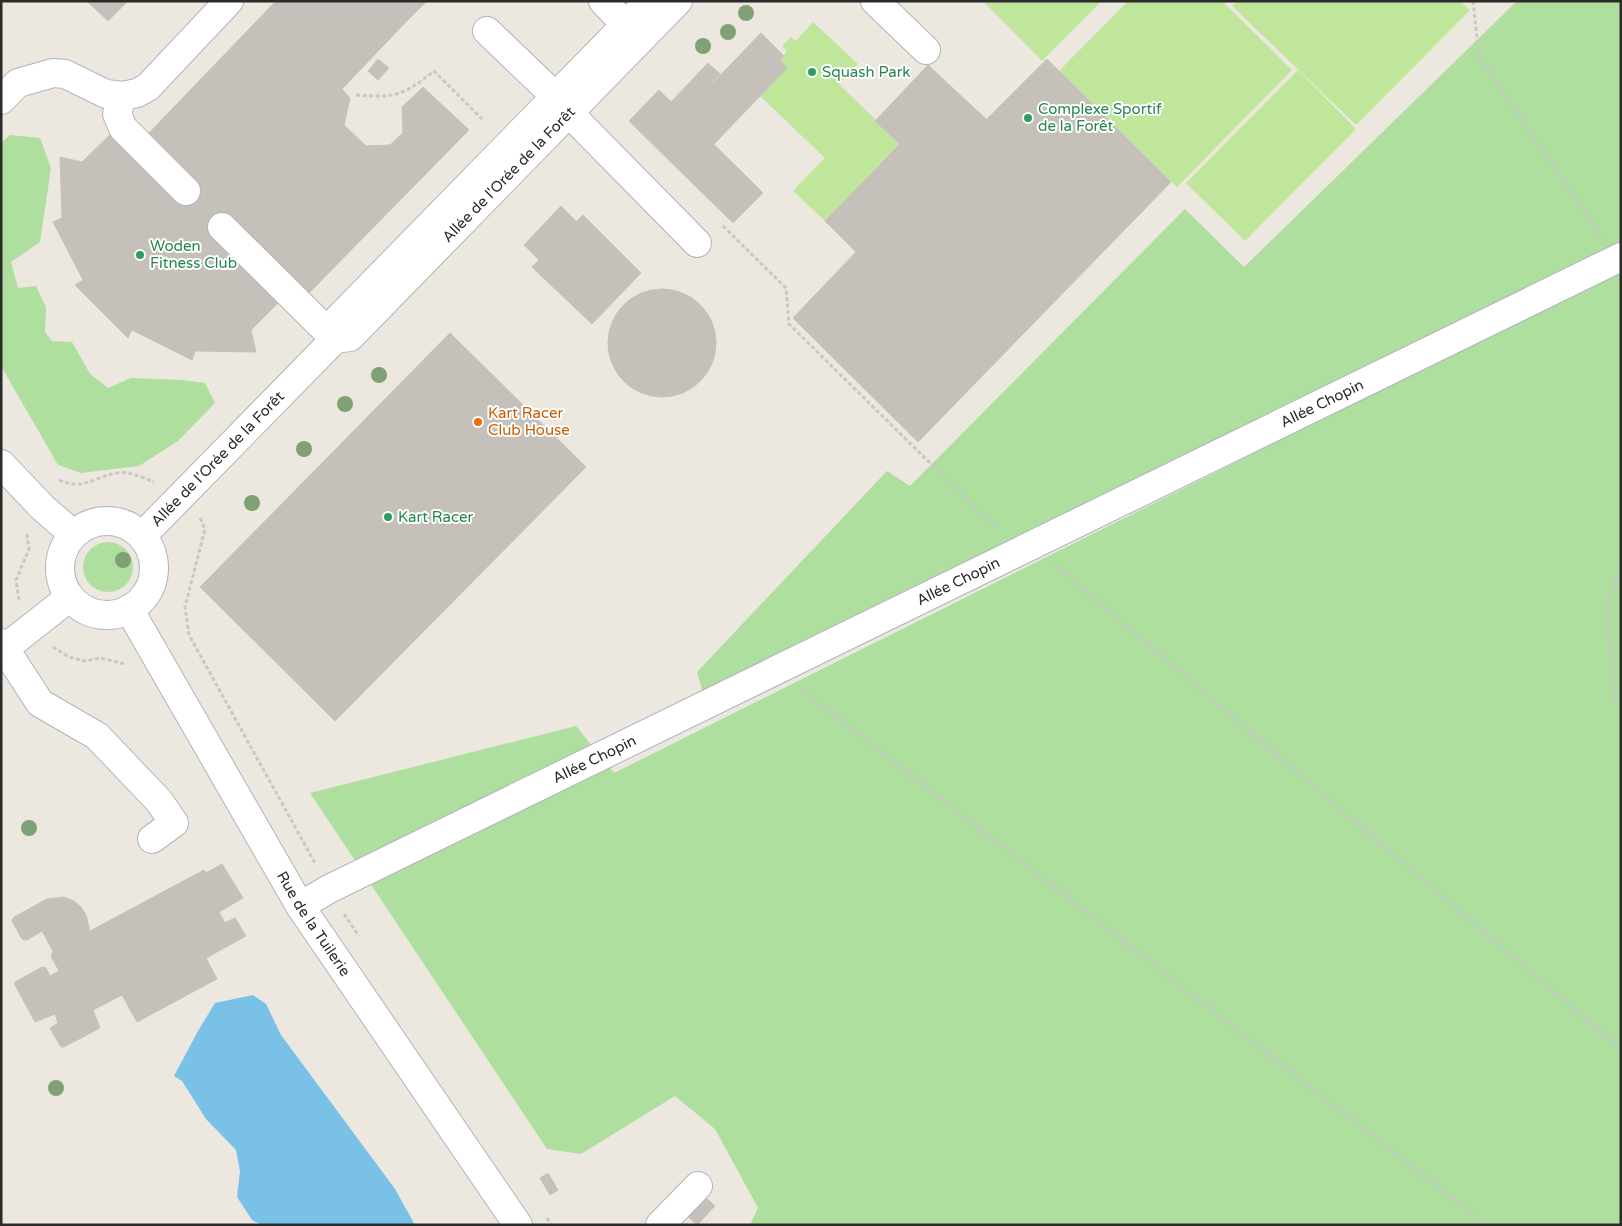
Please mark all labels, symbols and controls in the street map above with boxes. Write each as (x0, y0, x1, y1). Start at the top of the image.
place label: Squash Park (822, 63, 911, 81)
marker: Squash Park (806, 66, 818, 78)
place label: Complexe Sportif de la Forêt (1038, 100, 1162, 135)
street label: Allée de l'Orée de la Forêt (438, 103, 579, 246)
marker: Complexe Sportif de la Forêt (1022, 112, 1034, 124)
place label: Woden Fitness Club (150, 237, 237, 272)
marker: Woden Fitness Club (134, 249, 146, 261)
street label: Allée Chopin (1277, 375, 1367, 431)
street label: Allée de l'Orée de la Forêt (147, 387, 288, 530)
place label: Kart Racer Club House (488, 404, 570, 439)
marker: Kart Racer Club House (472, 416, 484, 428)
place label: Kart Racer (398, 508, 473, 526)
marker: Kart Racer (382, 511, 394, 523)
street label: Allée Chopin (914, 553, 1003, 609)
street label: Allée Chopin (550, 731, 639, 787)
street label: Rue de la Tuilerie (273, 868, 354, 980)

